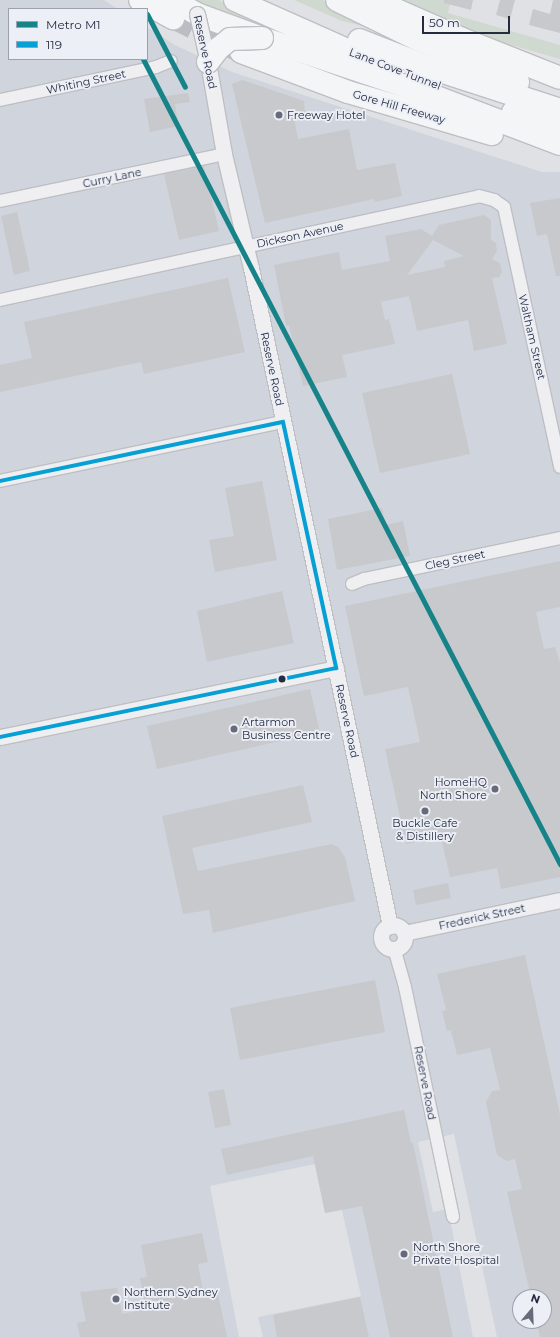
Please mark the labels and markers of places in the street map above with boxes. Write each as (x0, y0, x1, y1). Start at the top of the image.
place label: Freeway Hotel (287, 108, 366, 122)
marker: Freeway Hotel (274, 110, 284, 120)
unlabelled marker (277, 674, 287, 684)
place label: Artarmon Business Centre (242, 716, 331, 742)
marker: Artarmon Business Centre (229, 724, 239, 734)
place label: HomeHQ North Shore (420, 776, 487, 802)
marker: HomeHQ North Shore (490, 784, 500, 794)
marker: Buckle Cafe & Distillery (420, 806, 430, 816)
place label: Buckle Cafe & Distillery (392, 817, 458, 843)
place label: North Shore Private Hospital (413, 1241, 499, 1267)
marker: North Shore Private Hospital (398, 1248, 410, 1260)
place label: Northern Sydney Institute (124, 1286, 218, 1312)
marker: Northern Sydney Institute (111, 1294, 121, 1304)

